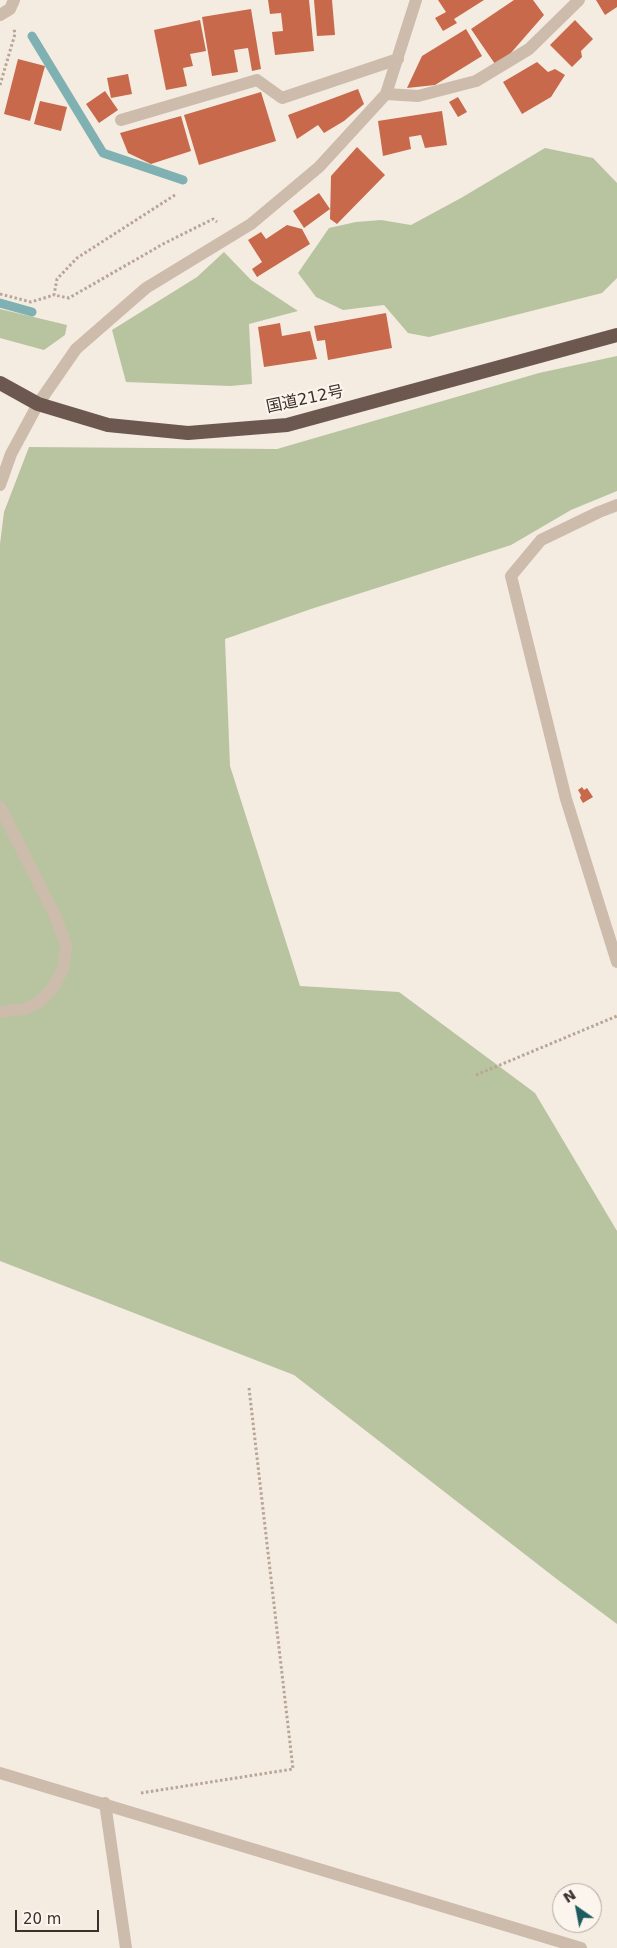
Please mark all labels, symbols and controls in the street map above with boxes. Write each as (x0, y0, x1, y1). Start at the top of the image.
street label: 国道212号 (265, 382, 345, 418)
north arrow (552, 1883, 602, 1933)
text: N (560, 1886, 579, 1906)
scale bar (18, 1900, 101, 1932)
text: 20 m (23, 1910, 61, 1928)

